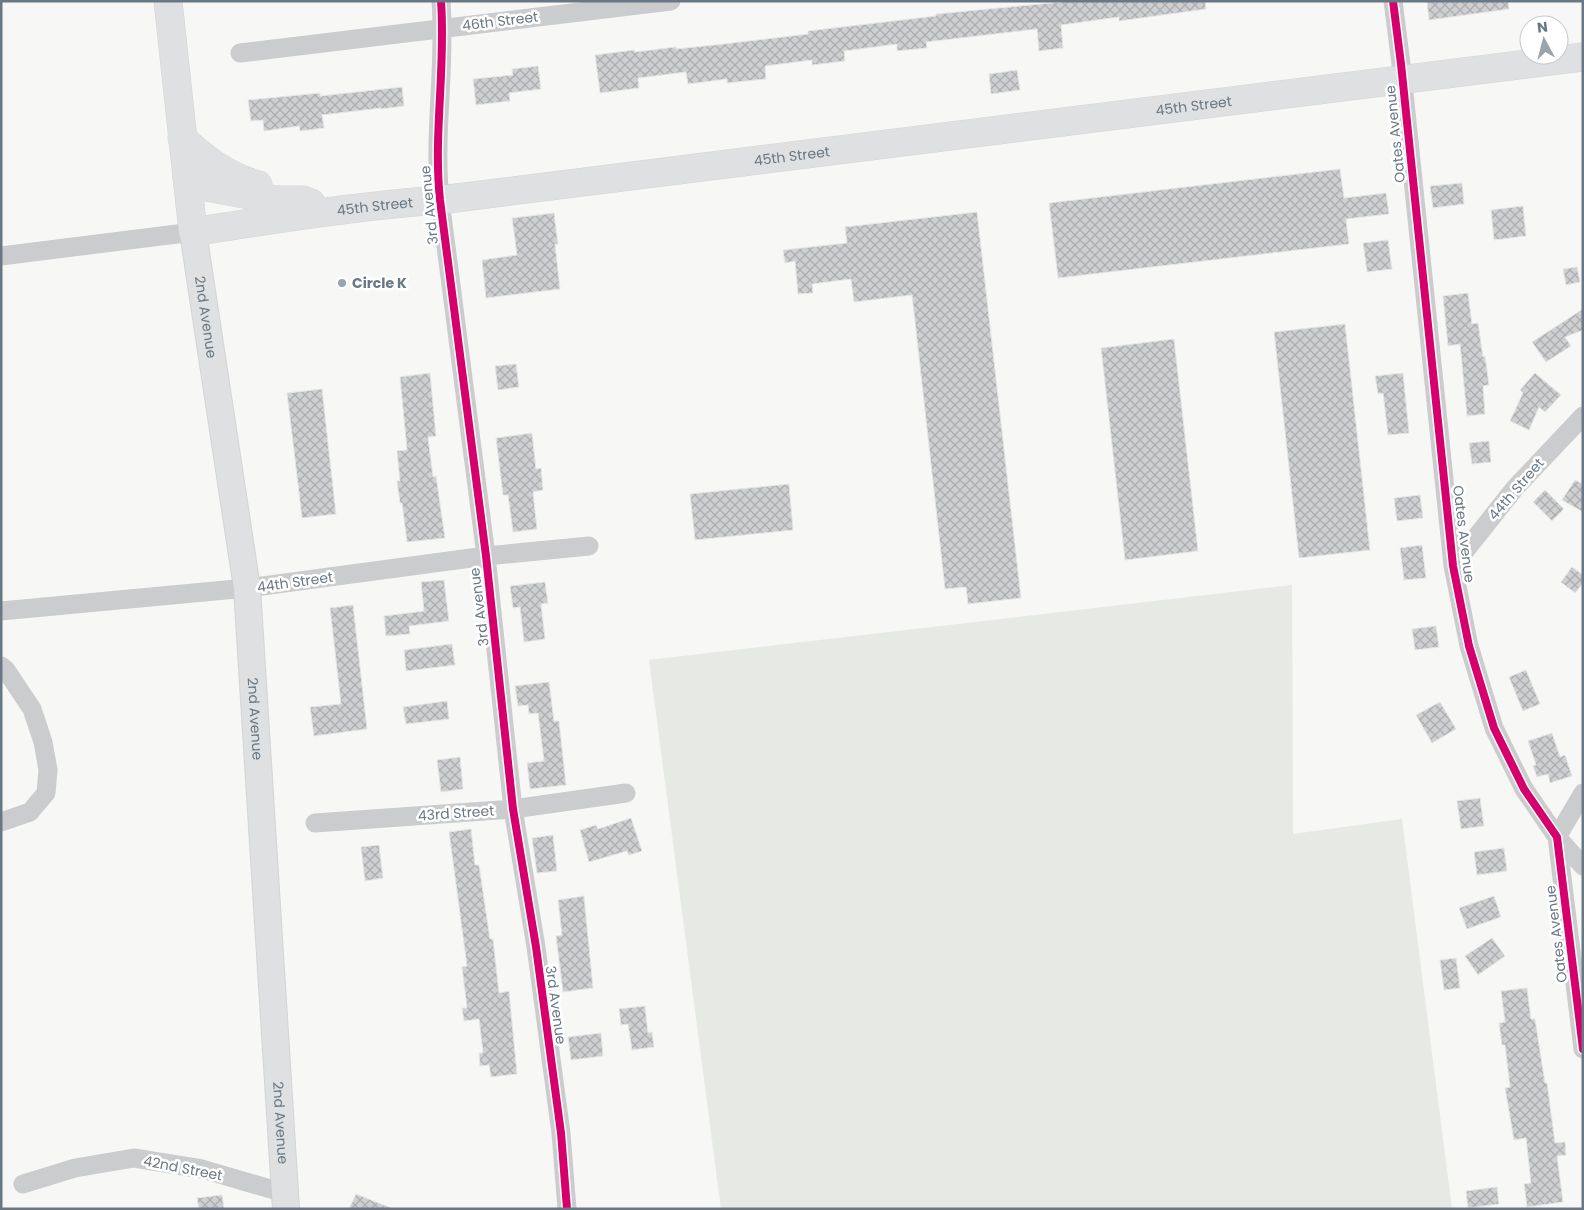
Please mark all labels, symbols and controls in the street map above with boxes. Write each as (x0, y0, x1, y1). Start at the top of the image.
street label: 46th Street (461, 6, 539, 36)
north arrow (1519, 15, 1569, 65)
text: N (1536, 17, 1549, 38)
street label: Oates Avenue (1380, 84, 1410, 184)
street label: 45th Street (1154, 91, 1233, 120)
street label: 45th Street (753, 141, 831, 171)
street label: 3rd Avenue (415, 164, 443, 245)
street label: 45th Street (336, 192, 414, 221)
place label: Circle K (352, 273, 407, 293)
street label: 2nd Avenue (190, 275, 222, 360)
marker: Circle K (336, 277, 348, 289)
street label: 44th Street (1483, 454, 1549, 524)
street label: Oates Avenue (1448, 484, 1480, 584)
street label: 3rd Avenue (464, 566, 494, 648)
street label: 44th Street (256, 567, 334, 597)
street label: 2nd Avenue (243, 677, 268, 761)
street label: 43rd Street (417, 800, 495, 826)
street label: Oates Avenue (1540, 884, 1572, 984)
street label: 3rd Avenue (541, 964, 571, 1046)
street label: 2nd Avenue (268, 1081, 293, 1165)
street label: 42nd Street (142, 1151, 224, 1185)

